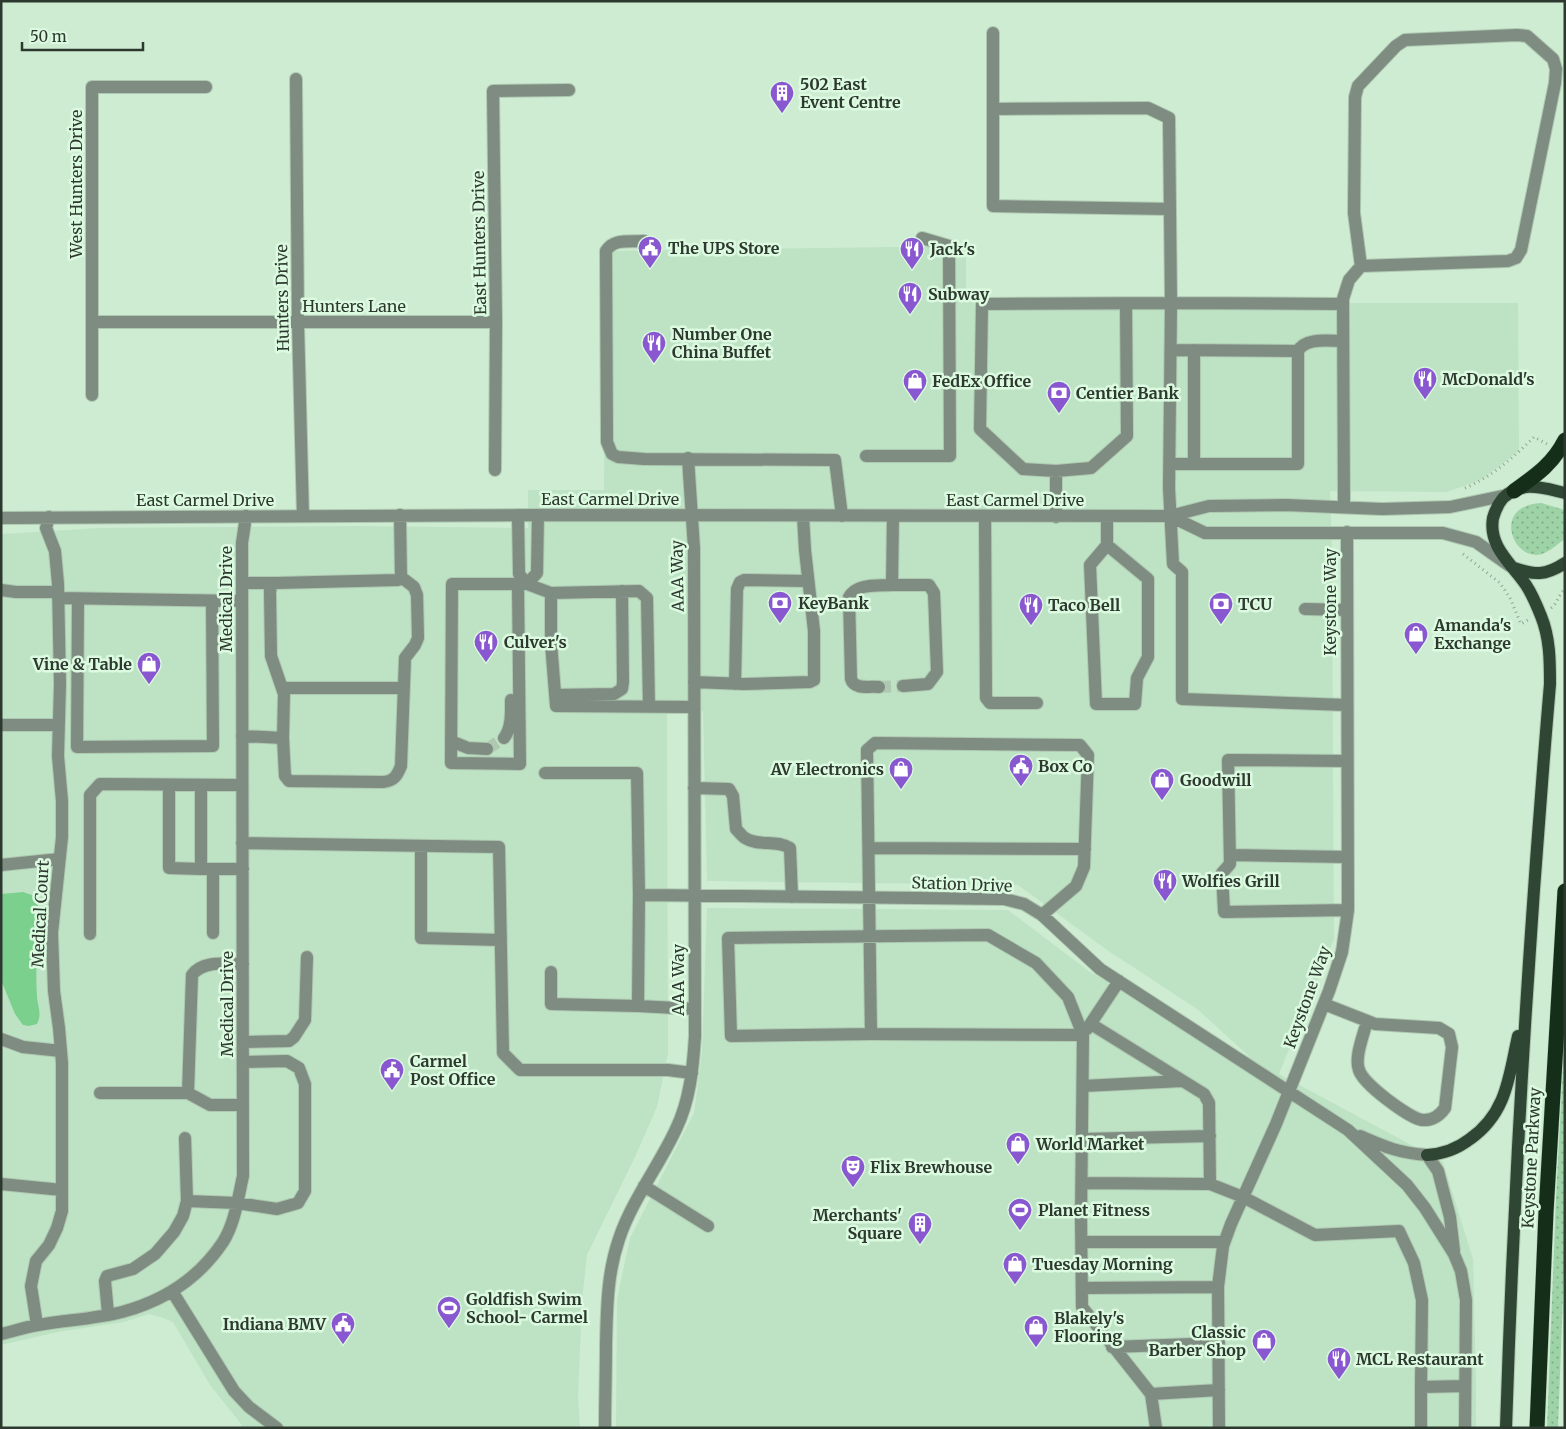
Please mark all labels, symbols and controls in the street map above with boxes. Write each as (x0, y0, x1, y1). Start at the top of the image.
scale bar (22, 20, 144, 52)
text: 50 m (30, 27, 67, 46)
place label: 502 East Event Centre (800, 74, 901, 112)
building icon: 502 East Event Centre (769, 80, 795, 114)
street label: West Hunters Drive (66, 110, 86, 259)
street label: East Hunters Drive (468, 171, 490, 315)
public building icon: The UPS Store (637, 235, 663, 269)
restaurant icon: Jack's (899, 236, 925, 270)
place label: The UPS Store (668, 238, 780, 258)
place label: Jack's (929, 239, 975, 259)
street label: Hunters Drive (271, 244, 293, 352)
restaurant icon: Subway (897, 281, 923, 315)
place label: Subway (928, 284, 990, 304)
street label: Hunters Lane (302, 296, 406, 316)
place label: Number One China Buffet (672, 324, 772, 362)
restaurant icon: Number One China Buffet (641, 330, 667, 364)
restaurant icon: McDonald's (1412, 366, 1438, 400)
shop icon: FedEx Office (902, 368, 928, 402)
place label: McDonald's (1442, 369, 1535, 389)
place label: FedEx Office (932, 371, 1031, 391)
bank icon: Centier Bank (1046, 380, 1072, 414)
place label: Centier Bank (1076, 383, 1180, 403)
street label: East Carmel Drive (541, 489, 679, 509)
street label: East Carmel Drive (136, 490, 274, 510)
street label: East Carmel Drive (946, 490, 1084, 510)
street label: AAA Way (666, 539, 688, 613)
street label: Medical Drive (216, 546, 236, 652)
street label: Keystone Way (1320, 548, 1340, 656)
bank icon: KeyBank (767, 590, 793, 624)
bank icon: TCU (1208, 591, 1234, 625)
restaurant icon: Taco Bell (1018, 592, 1044, 626)
place label: KeyBank (798, 593, 870, 613)
place label: TCU (1238, 594, 1272, 614)
place label: Taco Bell (1048, 595, 1120, 615)
place label: Amanda's Exchange (1433, 615, 1511, 653)
shop icon: Amanda's Exchange (1403, 621, 1429, 655)
restaurant icon: Culver's (473, 629, 499, 663)
place label: Culver's (504, 632, 567, 652)
shop icon: Vine & Table (136, 651, 162, 685)
place label: Vine & Table (32, 654, 132, 674)
public building icon: Box Co (1008, 753, 1034, 787)
shop icon: AV Electronics (888, 756, 914, 790)
place label: Box Co (1038, 756, 1093, 776)
place label: AV Electronics (770, 759, 884, 779)
shop icon: Goodwill (1149, 767, 1175, 801)
place label: Goodwill (1180, 770, 1251, 790)
street label: Medical Court (27, 859, 53, 968)
restaurant icon: Wolfies Grill (1152, 868, 1178, 902)
place label: Wolfies Grill (1181, 871, 1280, 891)
street label: Station Drive (911, 872, 1013, 896)
street label: Keystone Way (1279, 942, 1335, 1051)
street label: AAA Way (668, 943, 688, 1017)
street label: Medical Drive (217, 951, 237, 1057)
place label: Carmel Post Office (410, 1051, 496, 1089)
public building icon: Carmel Post Office (379, 1057, 405, 1091)
street label: Keystone Parkway (1517, 1086, 1545, 1229)
shop icon: World Market (1005, 1131, 1031, 1165)
place label: World Market (1035, 1134, 1145, 1154)
theatre icon: Flix Brewhouse (840, 1154, 866, 1188)
place label: Flix Brewhouse (870, 1157, 993, 1177)
sports icon: Planet Fitness (1007, 1197, 1033, 1231)
place label: Planet Fitness (1038, 1200, 1150, 1220)
place label: Merchants' Square (813, 1205, 902, 1243)
building icon: Merchants' Square (907, 1211, 933, 1245)
shop icon: Tuesday Morning (1002, 1251, 1028, 1285)
place label: Tuesday Morning (1032, 1254, 1173, 1274)
place label: Goldfish Swim School- Carmel (466, 1289, 588, 1327)
sports icon: Goldfish Swim School- Carmel (436, 1295, 462, 1329)
place label: Blakely's Flooring (1054, 1308, 1124, 1346)
public building icon: Indiana BMV (330, 1311, 356, 1345)
place label: Indiana BMV (223, 1314, 327, 1334)
shop icon: Blakely's Flooring (1023, 1314, 1049, 1348)
place label: Classic Barber Shop (1149, 1322, 1246, 1360)
shop icon: Classic Barber Shop (1251, 1328, 1277, 1362)
restaurant icon: MCL Restaurant (1326, 1346, 1352, 1380)
place label: MCL Restaurant (1356, 1349, 1484, 1369)

